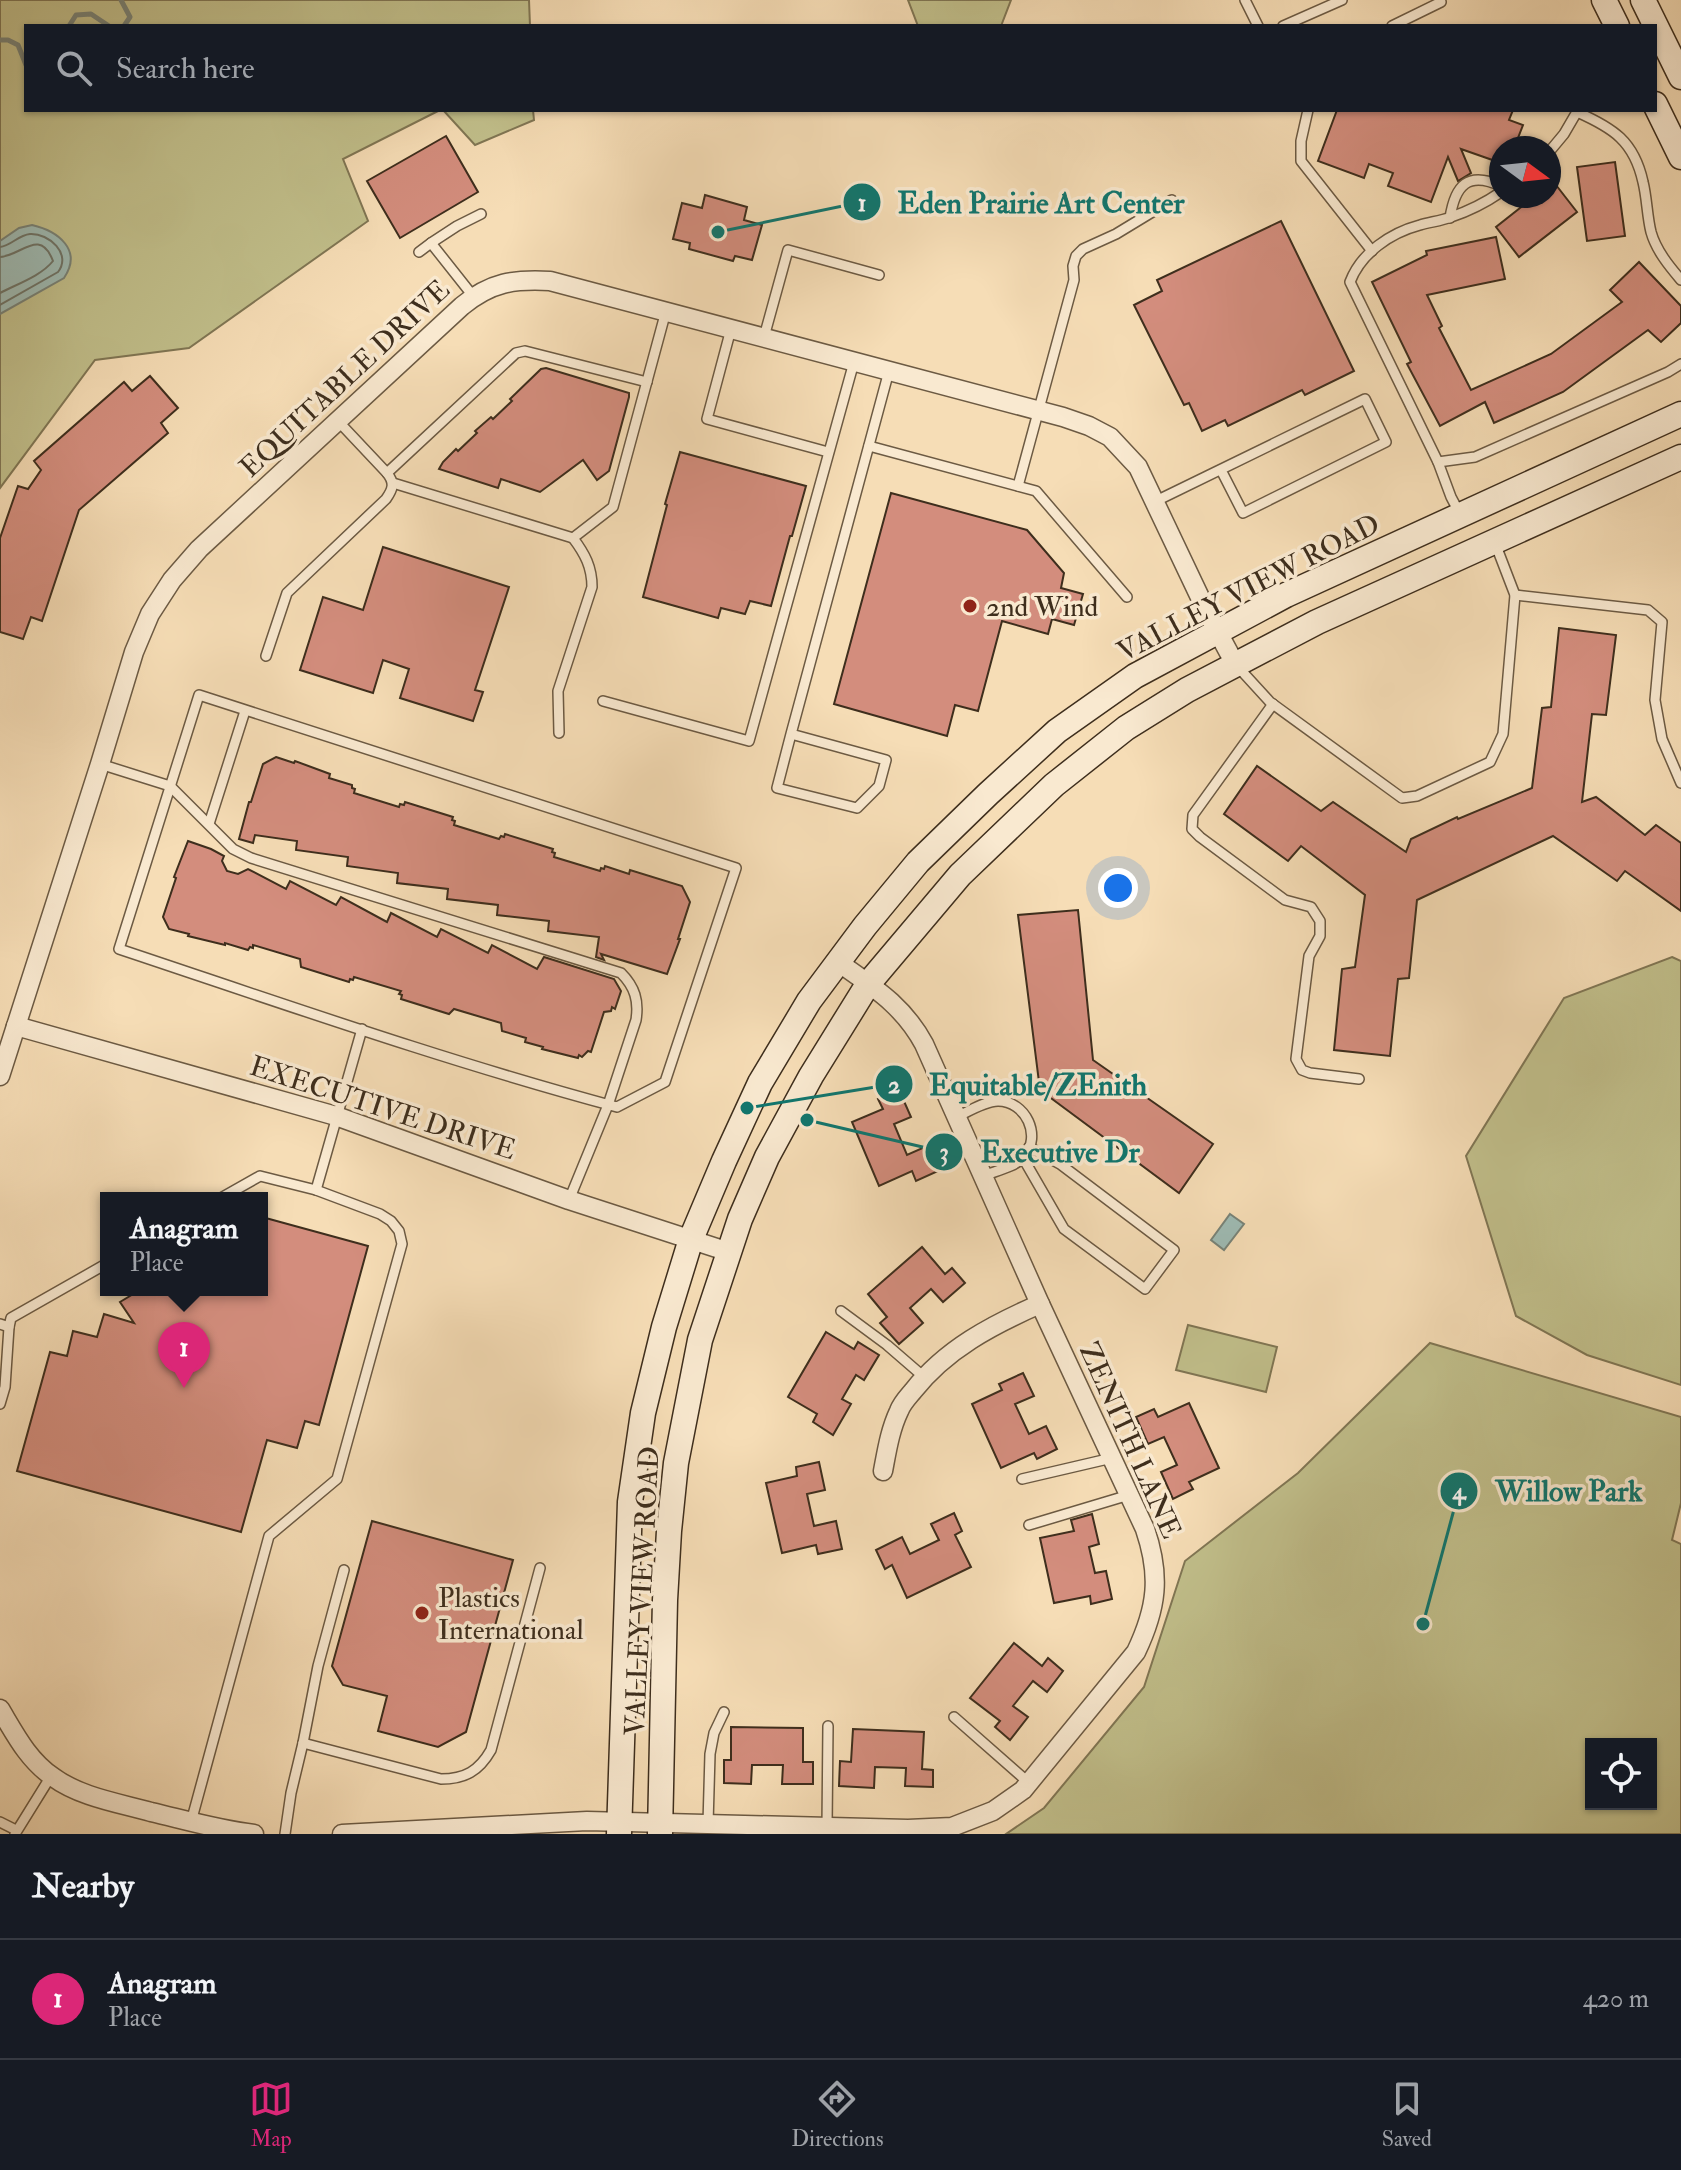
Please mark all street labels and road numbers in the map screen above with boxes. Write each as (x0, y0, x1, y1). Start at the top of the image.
street label: EQUITABLE DRIVE (233, 273, 457, 485)
street label: VALLEY VIEW ROAD (1112, 507, 1386, 670)
street label: EXECUTIVE DRIVE (245, 1049, 520, 1168)
street label: ZENITH LANE (1071, 1337, 1189, 1544)
street label: VALLEY VIEW ROAD (617, 1445, 668, 1737)

